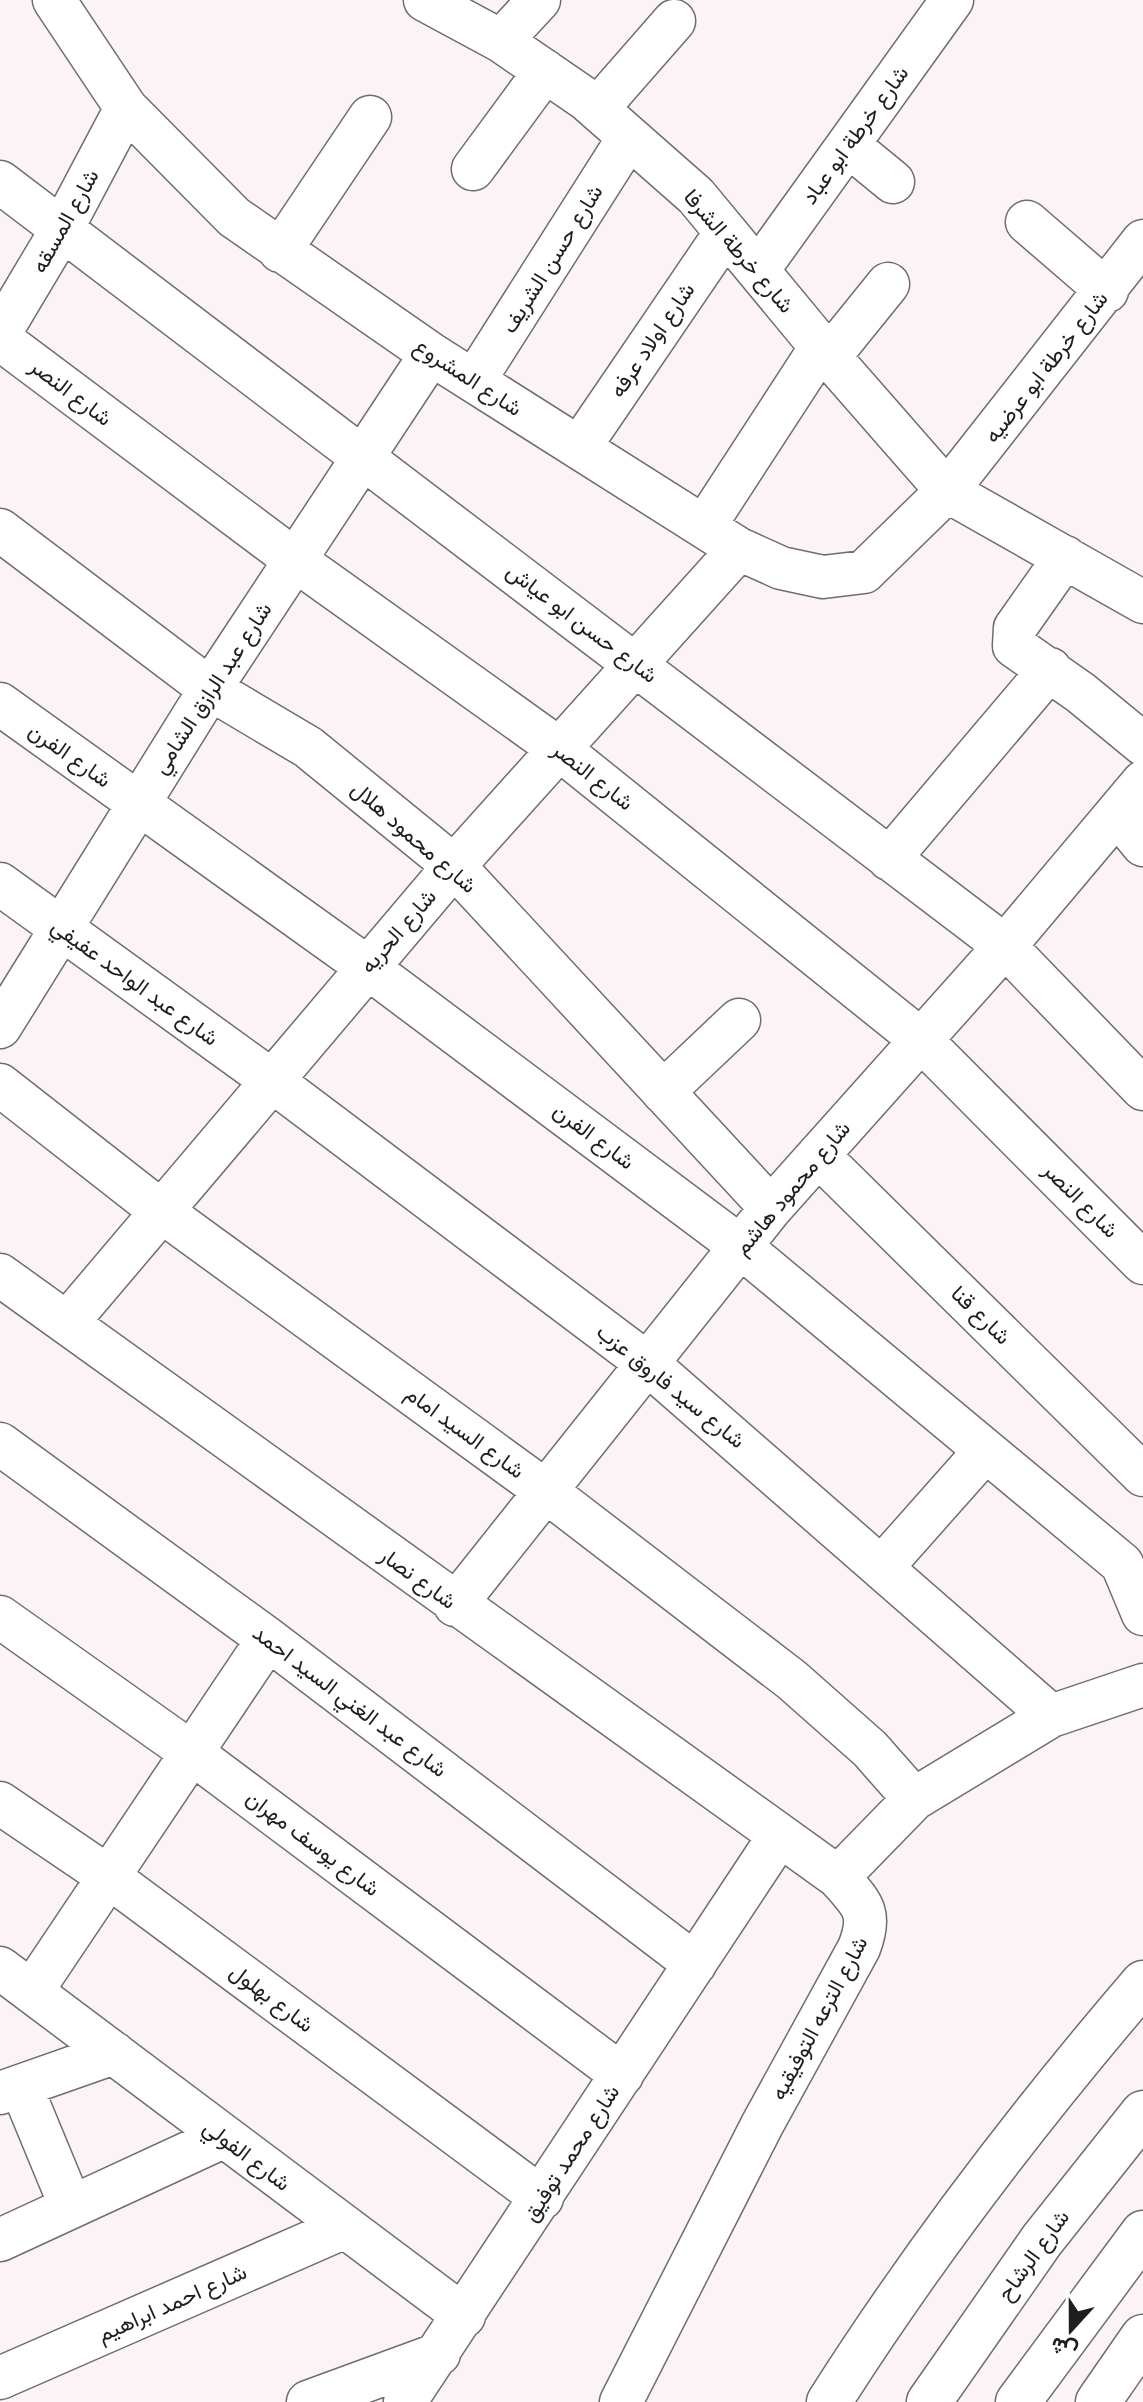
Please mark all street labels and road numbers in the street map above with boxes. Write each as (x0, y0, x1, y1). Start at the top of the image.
street label: شارع خرطة ابو عباد (797, 61, 915, 210)
street label: شارع المسقه (26, 165, 105, 278)
street label: شارع حسن الشريف (496, 180, 609, 339)
street label: شارع خرطة الشرفا (677, 184, 799, 319)
street label: شارع اولاد عرفه (604, 278, 701, 403)
street label: شارع خرطة ابو عرضيه (979, 286, 1114, 449)
street label: شارع المشروع (408, 333, 527, 423)
street label: شارع النصر (23, 353, 117, 432)
street label: شارع حسن ابو عياش (500, 558, 662, 689)
street label: شارع عبد الرازق الشامي (147, 598, 282, 782)
street label: شارع الفرن (23, 718, 116, 794)
street label: شارع النصر (545, 736, 639, 817)
street label: شارع محمود هلال (345, 776, 482, 900)
street label: شارع الحريه (355, 884, 443, 979)
street label: شارع عبد الواحد عفيفي (43, 913, 223, 1056)
street label: شارع الفرن (547, 1097, 639, 1176)
street label: شارع محمود هاشم (729, 1116, 857, 1261)
street label: شارع النصر (1036, 1157, 1124, 1244)
street label: شارع قنا (945, 1281, 1016, 1351)
street label: شارع سيد فاروق عزب (591, 1319, 750, 1455)
street label: شارع السيد امام (400, 1381, 529, 1485)
street label: شارع نصار (373, 1541, 461, 1616)
street label: شارع عبد الغني السيد احمد (244, 1620, 452, 1787)
street label: شارع يوسف مهران (240, 1785, 385, 1903)
street label: شارع الترعه التوفيقيه (765, 1932, 874, 2105)
street label: شارع بهلول (224, 1959, 319, 2039)
street label: شارع محمد توفيق (518, 2080, 626, 2227)
street label: شارع الفولي (195, 2114, 295, 2201)
street label: شارع الرشاح (992, 2205, 1076, 2306)
street label: شارع احمد ابراهيم (94, 2259, 251, 2349)

